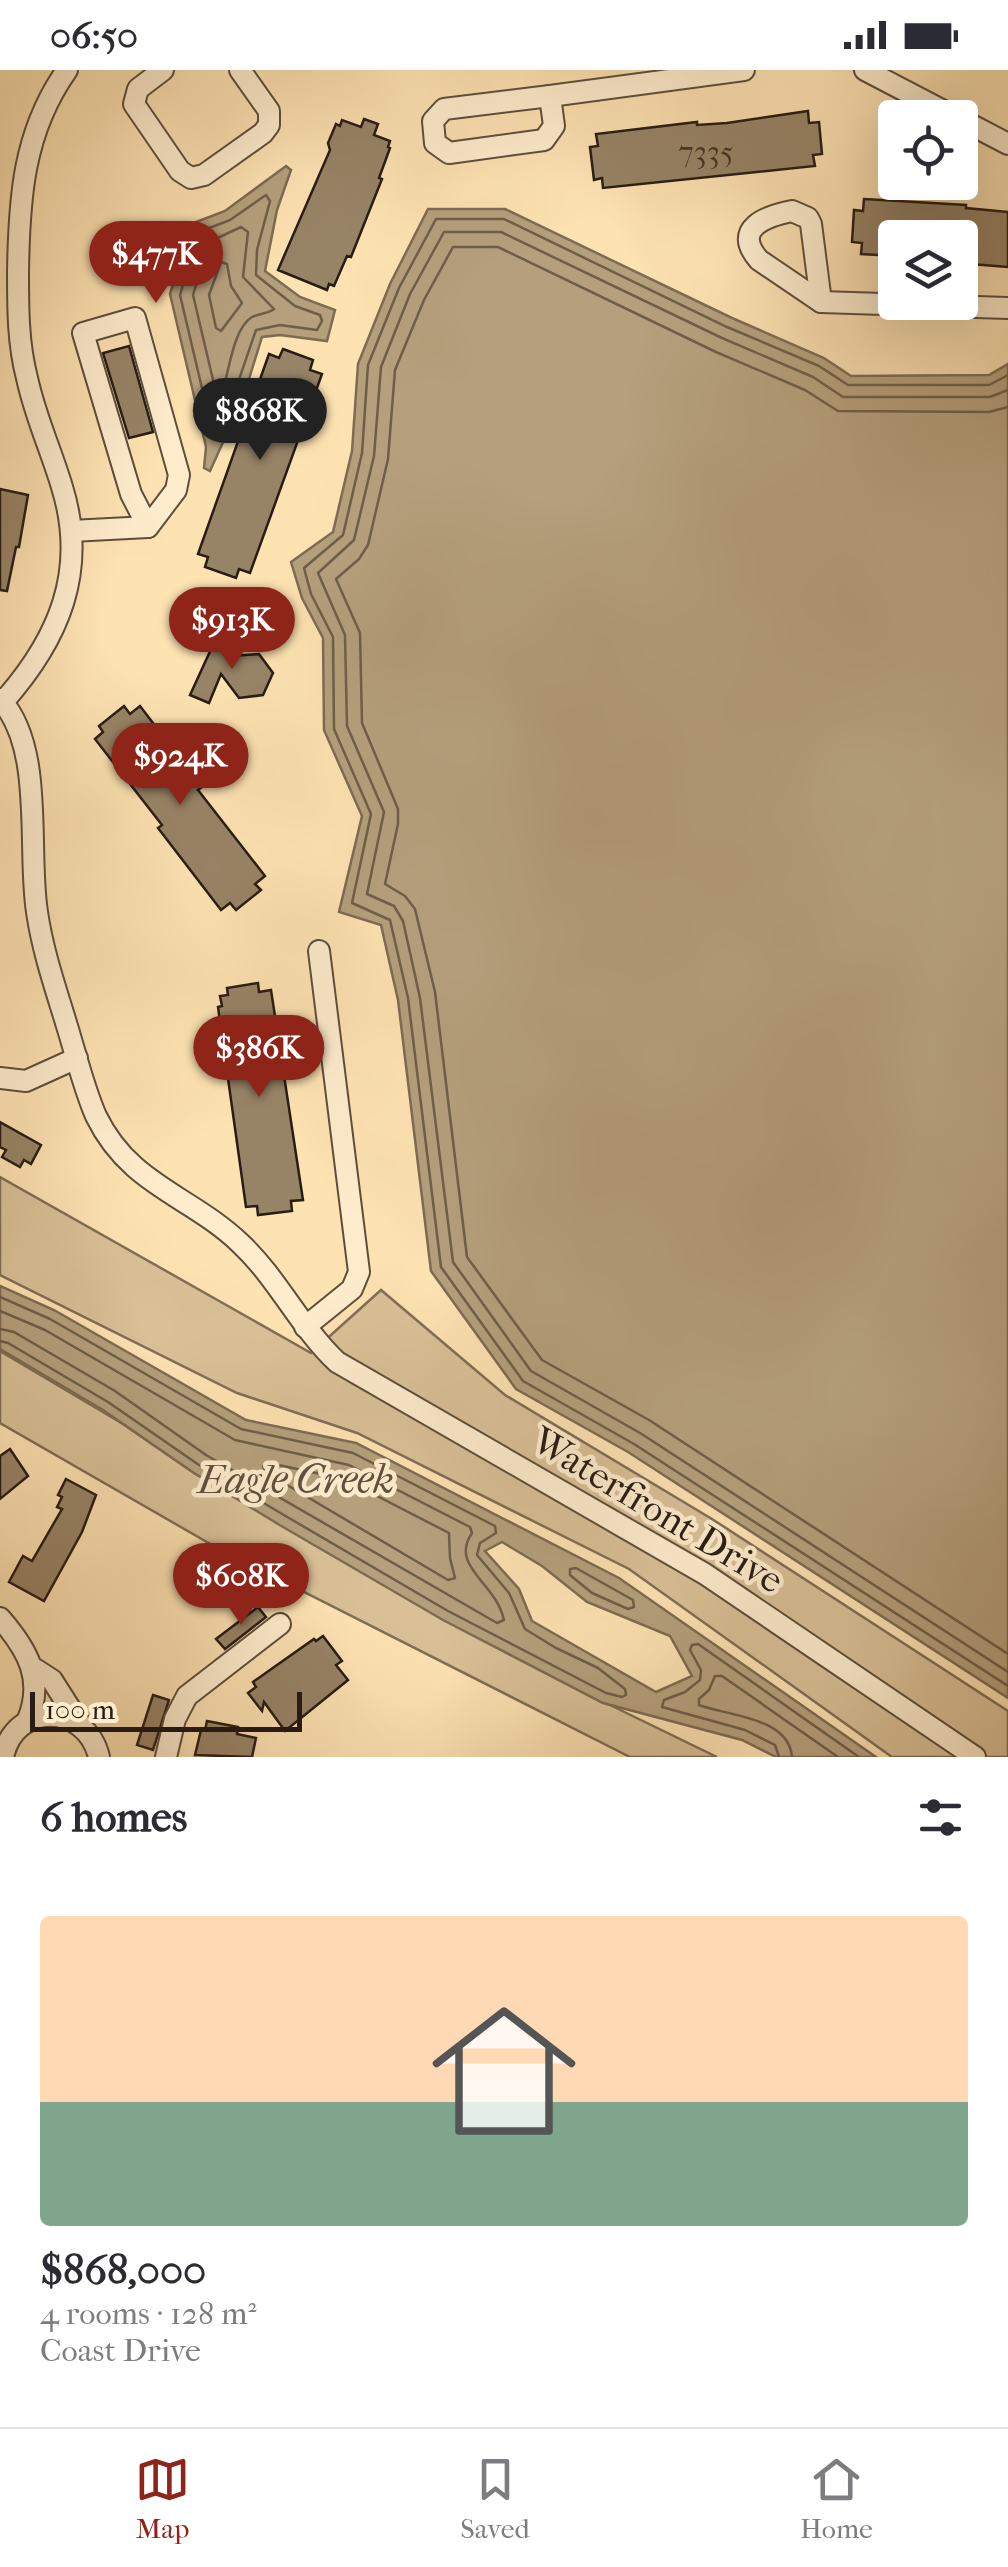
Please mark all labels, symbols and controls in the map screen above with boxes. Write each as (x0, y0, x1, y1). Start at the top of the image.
text: 06:50 (50, 13, 138, 58)
map controls (878, 100, 978, 320)
button: locate (878, 100, 978, 200)
house number: 7335 (678, 133, 734, 170)
button: layers (878, 220, 978, 320)
pin: $477K (86, 221, 226, 306)
text: $477K (111, 235, 201, 272)
pin: $868K (190, 378, 330, 463)
text: $868K (215, 392, 305, 429)
pin: $913K (162, 587, 302, 672)
text: $913K (191, 601, 273, 638)
pin: $924K (110, 723, 250, 808)
text: $924K (134, 737, 227, 774)
pin: $386K (189, 1015, 329, 1100)
text: $386K (215, 1029, 303, 1066)
street label: Waterfront Drive (523, 1417, 791, 1603)
water label: Eagle Creek (196, 1457, 394, 1503)
pin: $608K (171, 1543, 311, 1628)
text: $608K (195, 1557, 287, 1594)
scale bar (30, 1687, 302, 1732)
text: 100 m (45, 1693, 115, 1726)
icon: filters (913, 1790, 968, 1845)
text: 6 homes (40, 1793, 187, 1842)
icon: home (414, 1981, 594, 2161)
text: $868,000 (40, 2246, 206, 2295)
text: 4 rooms · 128 m² (40, 2295, 257, 2332)
text: Coast Drive (40, 2332, 201, 2369)
tab: Map (135, 2452, 190, 2545)
tab: Saved (460, 2452, 530, 2545)
tab: Home (800, 2452, 873, 2545)

